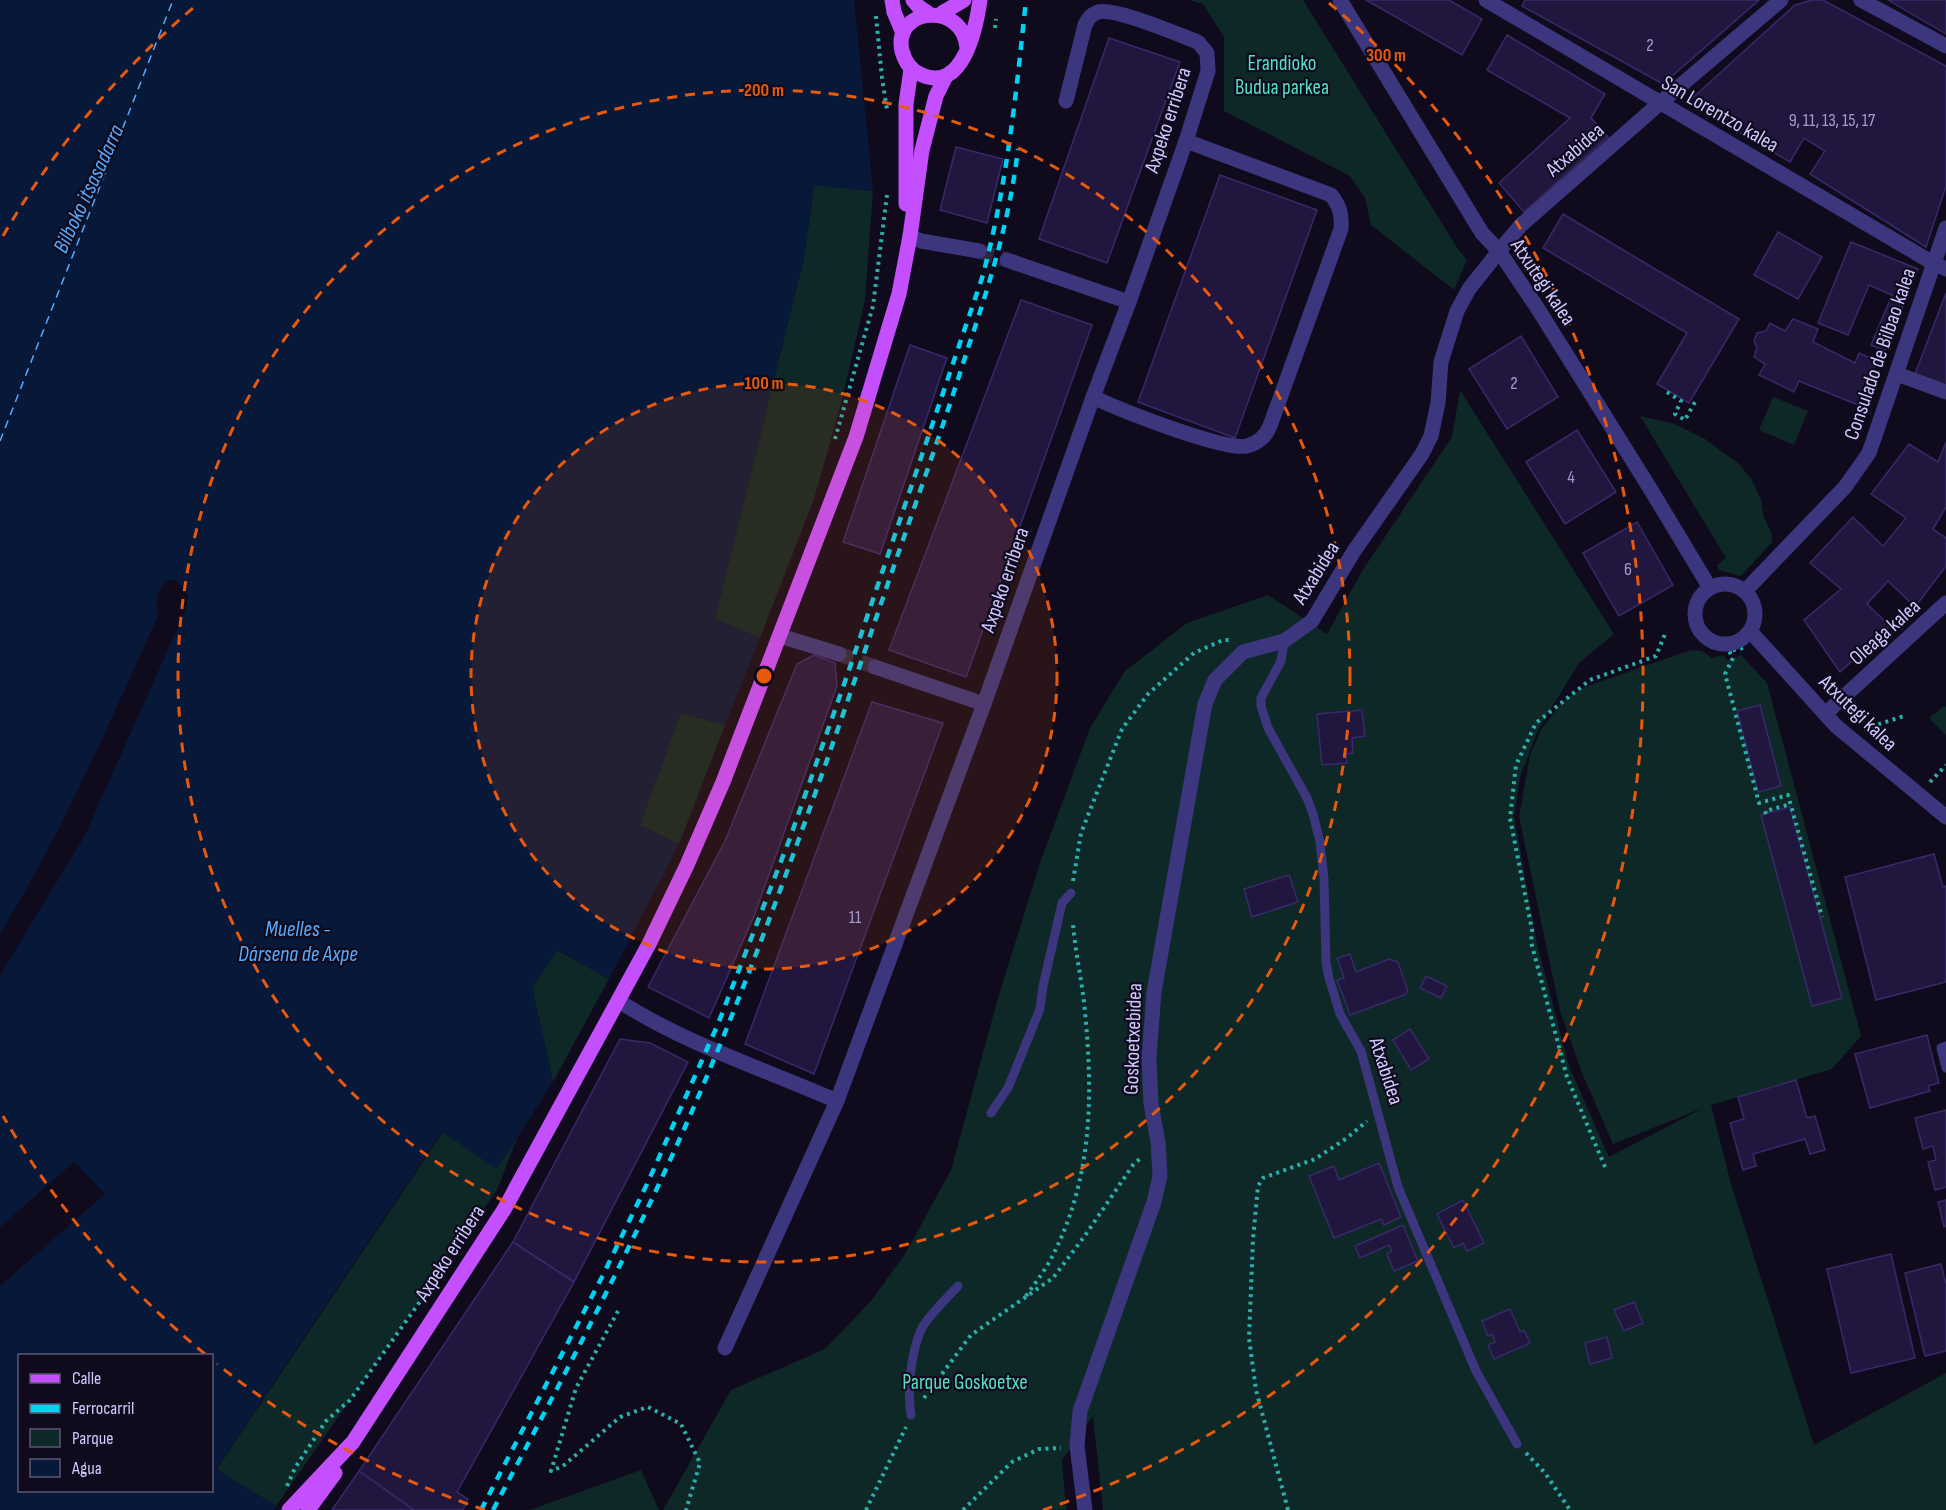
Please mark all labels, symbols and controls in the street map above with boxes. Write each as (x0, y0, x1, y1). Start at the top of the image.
house number: 2 (1646, 35, 1654, 56)
text: 300 m (1366, 45, 1406, 66)
park label: Erandioko Budua parkea (1235, 51, 1329, 100)
street label: Axpeko erribera (1139, 64, 1197, 177)
street label: San Lorentzo kalea (1657, 70, 1783, 158)
text: 200 m (744, 80, 784, 101)
house number: 9, 11, 13, 15, 17 (1789, 110, 1876, 131)
street label: Atxabidea (1540, 118, 1609, 183)
water label: Bilboko itsasadarra (48, 121, 130, 257)
street label: Atxutegi kalea (1504, 233, 1581, 330)
street label: Consulado de Bilbao kalea (1839, 265, 1921, 443)
text: 100 m (745, 373, 784, 394)
house number: 2 (1510, 373, 1518, 394)
house number: 4 (1567, 467, 1575, 488)
street label: Axpeko erribera (975, 524, 1035, 637)
street label: Atxabidea (1287, 537, 1345, 610)
house number: 6 (1624, 559, 1632, 580)
street label: Oleaga kalea (1844, 594, 1926, 670)
centre of rings (754, 666, 774, 686)
street label: Atxutegi kalea (1813, 669, 1902, 756)
house number: 11 (849, 907, 862, 928)
water label: Muelles - Dársena de Axpe (238, 916, 358, 968)
street label: Goskoetxebidea (1119, 983, 1147, 1095)
street label: Atxabidea (1363, 1033, 1409, 1108)
street label: Axpeko erribera (409, 1200, 490, 1306)
legend (18, 1354, 213, 1492)
text: Calle (72, 1368, 101, 1389)
park label: Parque Goskoetxe (902, 1370, 1028, 1395)
text: Ferrocarril (72, 1398, 134, 1419)
text: Parque (72, 1428, 113, 1449)
text: Agua (71, 1458, 102, 1479)

